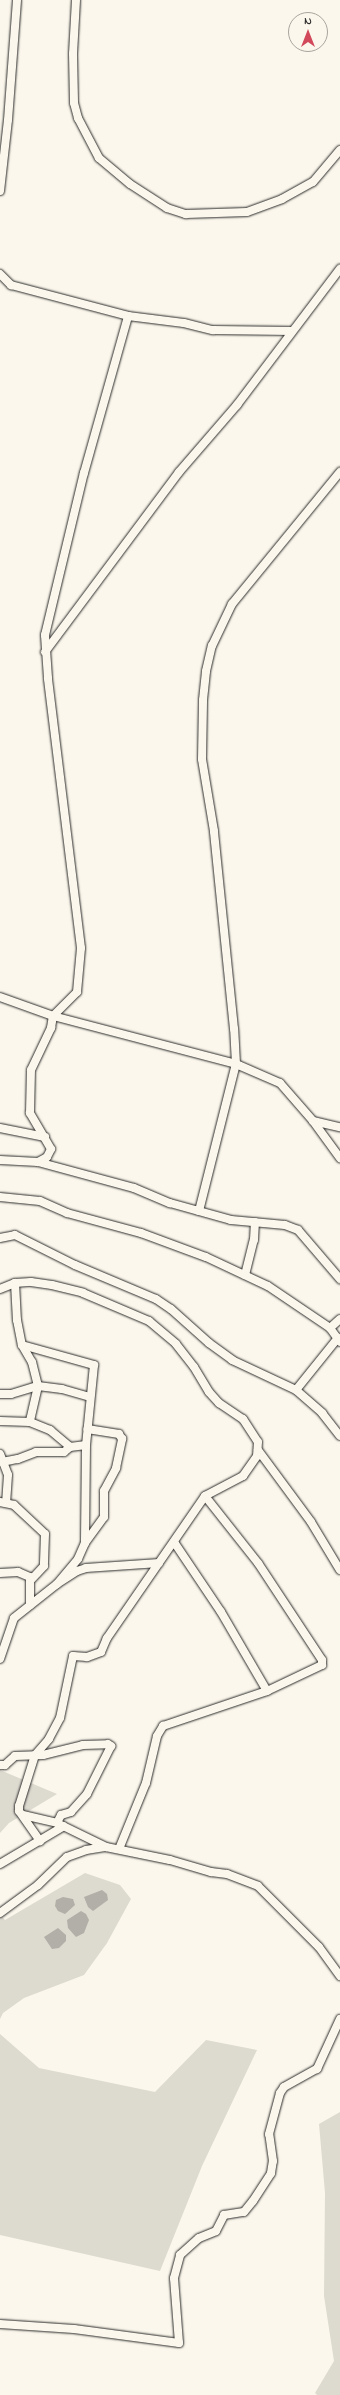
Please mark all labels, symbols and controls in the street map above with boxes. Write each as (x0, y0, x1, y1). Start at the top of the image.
north arrow (288, 12, 328, 52)
text: N (304, 13, 312, 29)

